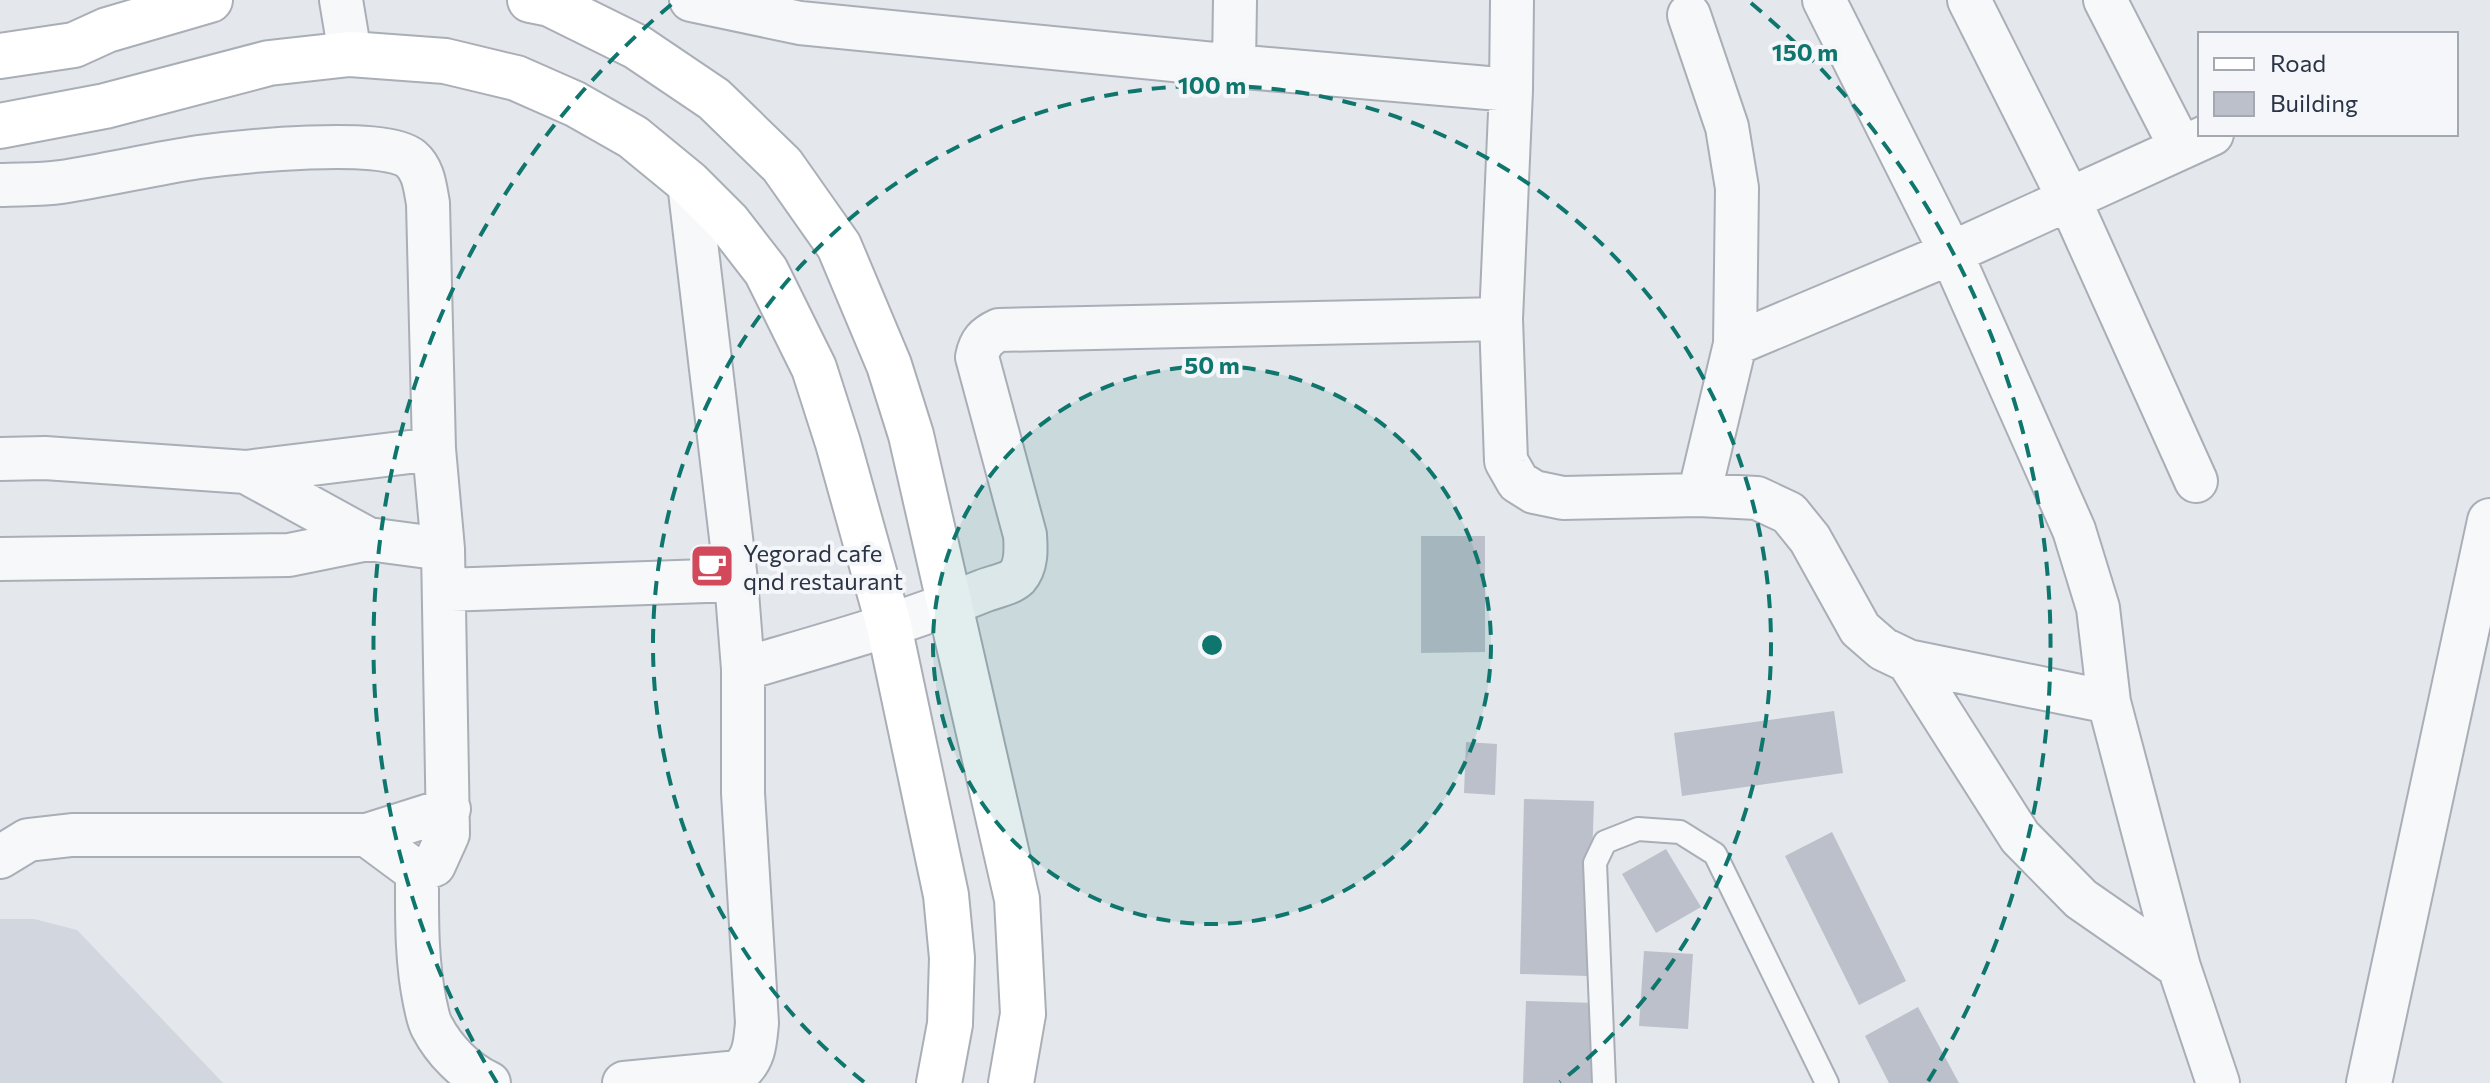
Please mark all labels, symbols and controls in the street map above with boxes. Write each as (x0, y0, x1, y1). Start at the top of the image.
legend (2198, 32, 2458, 136)
text: 150 m (1772, 37, 1838, 66)
text: Road (2270, 48, 2326, 77)
text: 100 m (1178, 70, 1246, 99)
text: Building (2270, 88, 2358, 117)
text: 50 m (1184, 350, 1240, 379)
place label: Yegorad cafe qnd restaurant (743, 538, 903, 595)
cafe icon: Yegorad cafe qnd restaurant (688, 542, 736, 590)
centre of rings (1198, 631, 1226, 659)

